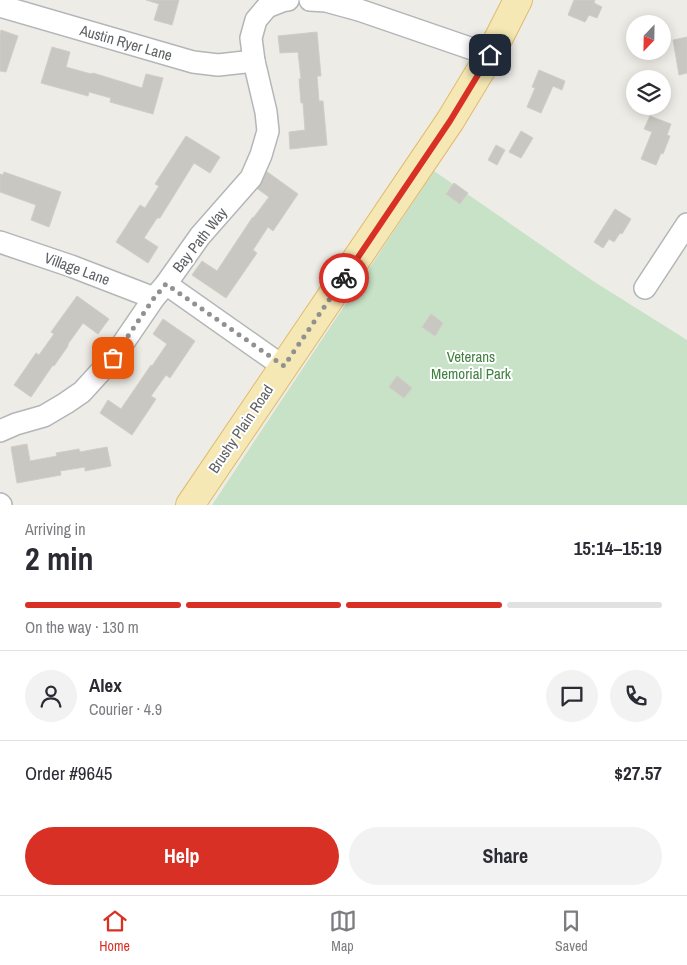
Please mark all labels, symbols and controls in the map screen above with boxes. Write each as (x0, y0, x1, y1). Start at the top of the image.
north arrow (626, 15, 671, 60)
map controls (626, 15, 671, 115)
street label: Austin Ryer Lane (77, 19, 175, 66)
pin (469, 34, 511, 76)
icon: home (476, 41, 504, 69)
button: layers (626, 70, 671, 115)
street label: Bay Path Way (167, 202, 232, 277)
street label: Village Lane (42, 247, 113, 290)
courier (319, 253, 369, 303)
icon: bike (330, 264, 358, 292)
pin (92, 337, 134, 379)
icon: bag (99, 344, 127, 372)
park label: Veterans Memorial Park (431, 346, 512, 384)
street label: Brushy Plain Road (203, 380, 278, 477)
text: Arriving in (25, 518, 86, 540)
text: 15:14–15:19 (574, 535, 662, 561)
text: 2 min (25, 537, 94, 580)
text: On the way · 130 m (25, 616, 139, 638)
button: person (25, 670, 77, 722)
button: chat (546, 670, 598, 722)
button: phone (610, 670, 662, 722)
text: Alex (89, 672, 122, 698)
text: Courier · 4.9 (89, 698, 162, 720)
text: Order #9645 (25, 760, 112, 786)
text: $27.57 (614, 760, 662, 786)
button: Help (25, 827, 339, 885)
button: Share (349, 827, 662, 885)
tab: Home (99, 907, 130, 955)
tab: Map (329, 907, 357, 955)
tab: Saved (555, 907, 588, 955)

